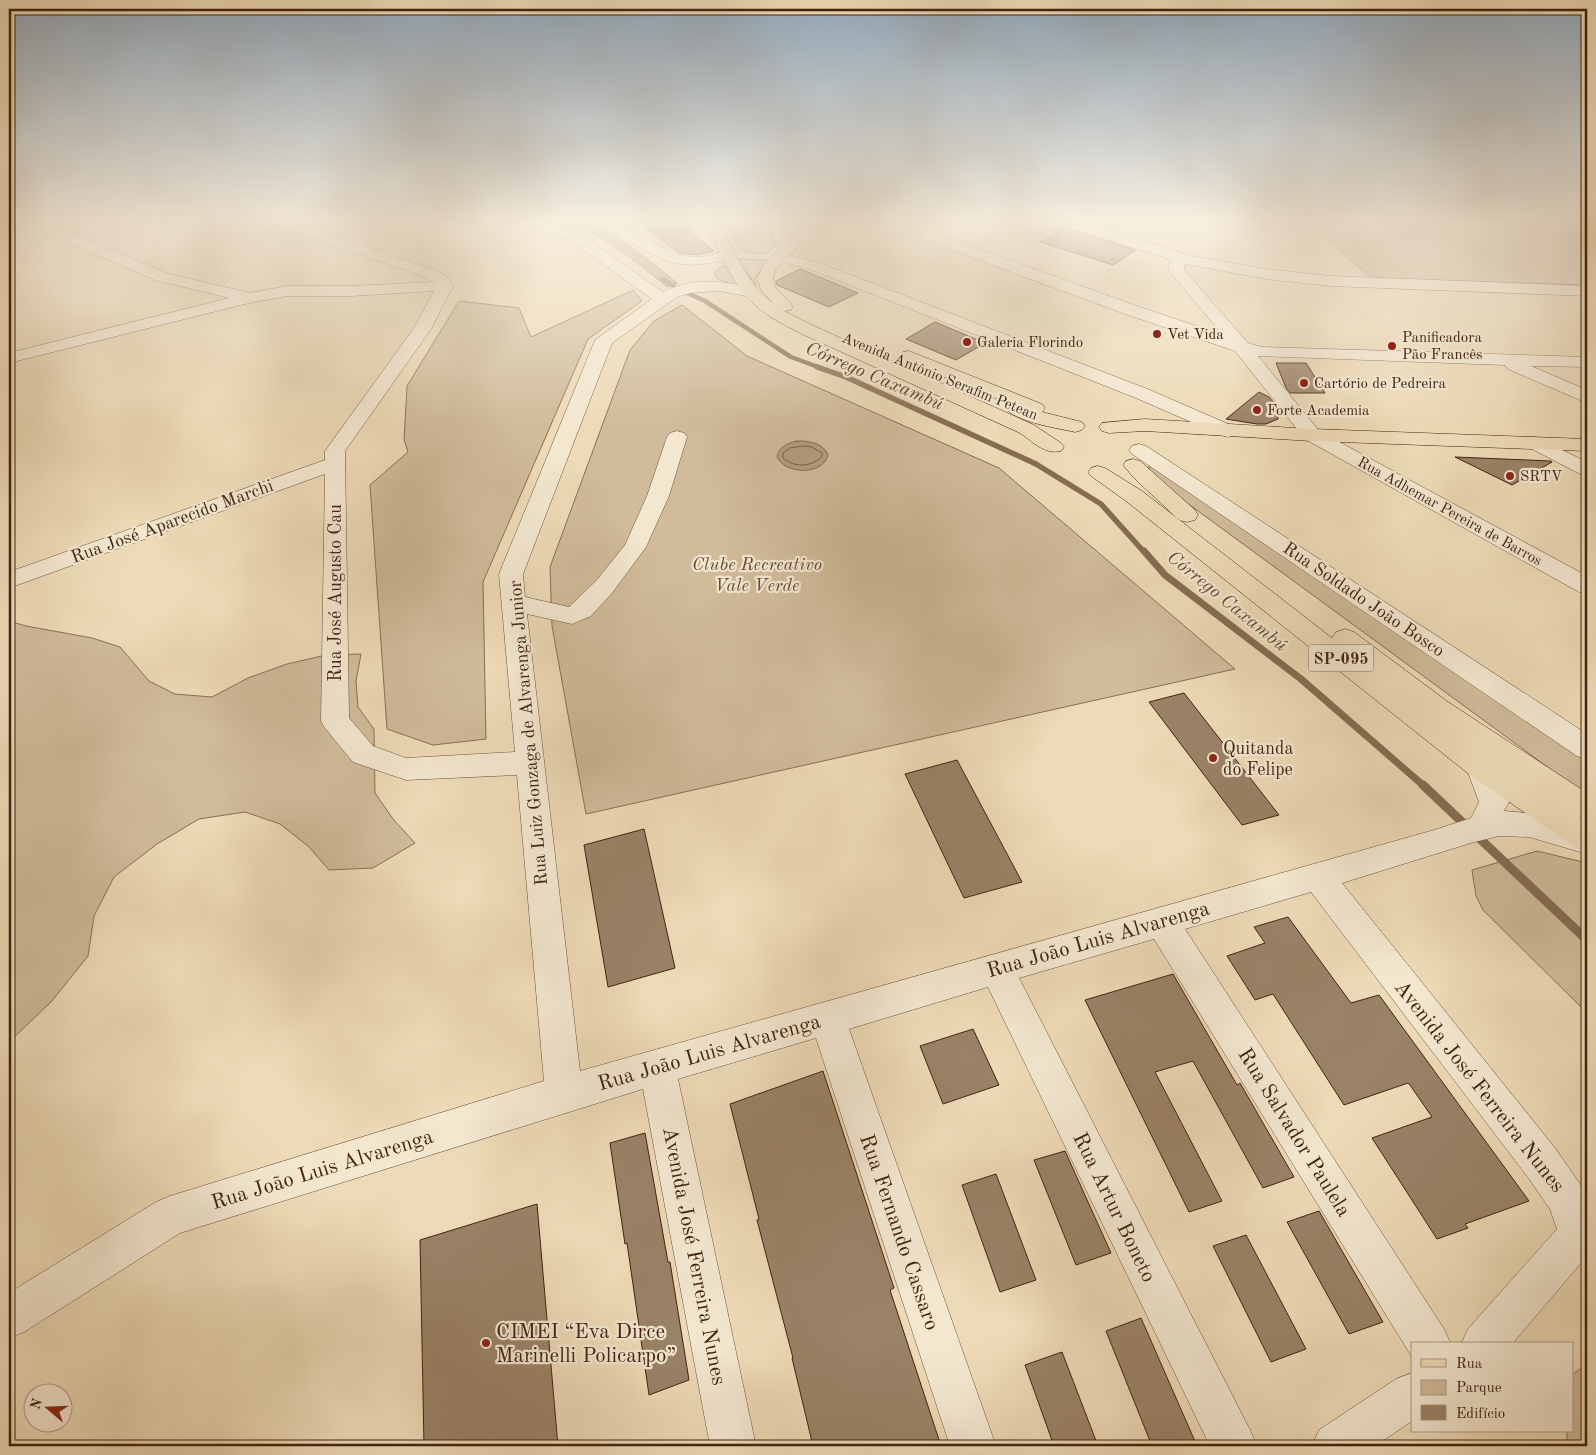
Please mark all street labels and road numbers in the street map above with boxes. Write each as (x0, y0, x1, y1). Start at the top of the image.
street label: Avenida Antônio Serafim Petean (839, 331, 1040, 424)
street label: Rua Adhemar Pereira de Barros (1354, 455, 1544, 569)
street label: Rua José Aparecido Marchi (69, 477, 276, 567)
street label: Rua José Augusto Cau (327, 504, 345, 682)
street label: Rua Soldado João Bosco (1279, 539, 1447, 661)
street label: Rua Luiz Gonzaga de Alvarenga Junior (507, 579, 551, 886)
road number: SP-095 (1308, 644, 1374, 671)
street label: Rua João Luis Alvarenga (985, 899, 1212, 982)
street label: Avenida José Ferreira Nunes (1390, 977, 1568, 1197)
street label: Rua João Luis Alvarenga (596, 1012, 823, 1095)
street label: Rua Salvador Paulela (1233, 1045, 1354, 1221)
street label: Avenida José Ferreira Nunes (658, 1126, 729, 1387)
street label: Rua João Luis Alvarenga (209, 1127, 436, 1214)
street label: Rua Artur Boneto (1068, 1129, 1159, 1286)
street label: Rua Fernando Cassaro (855, 1132, 942, 1333)

